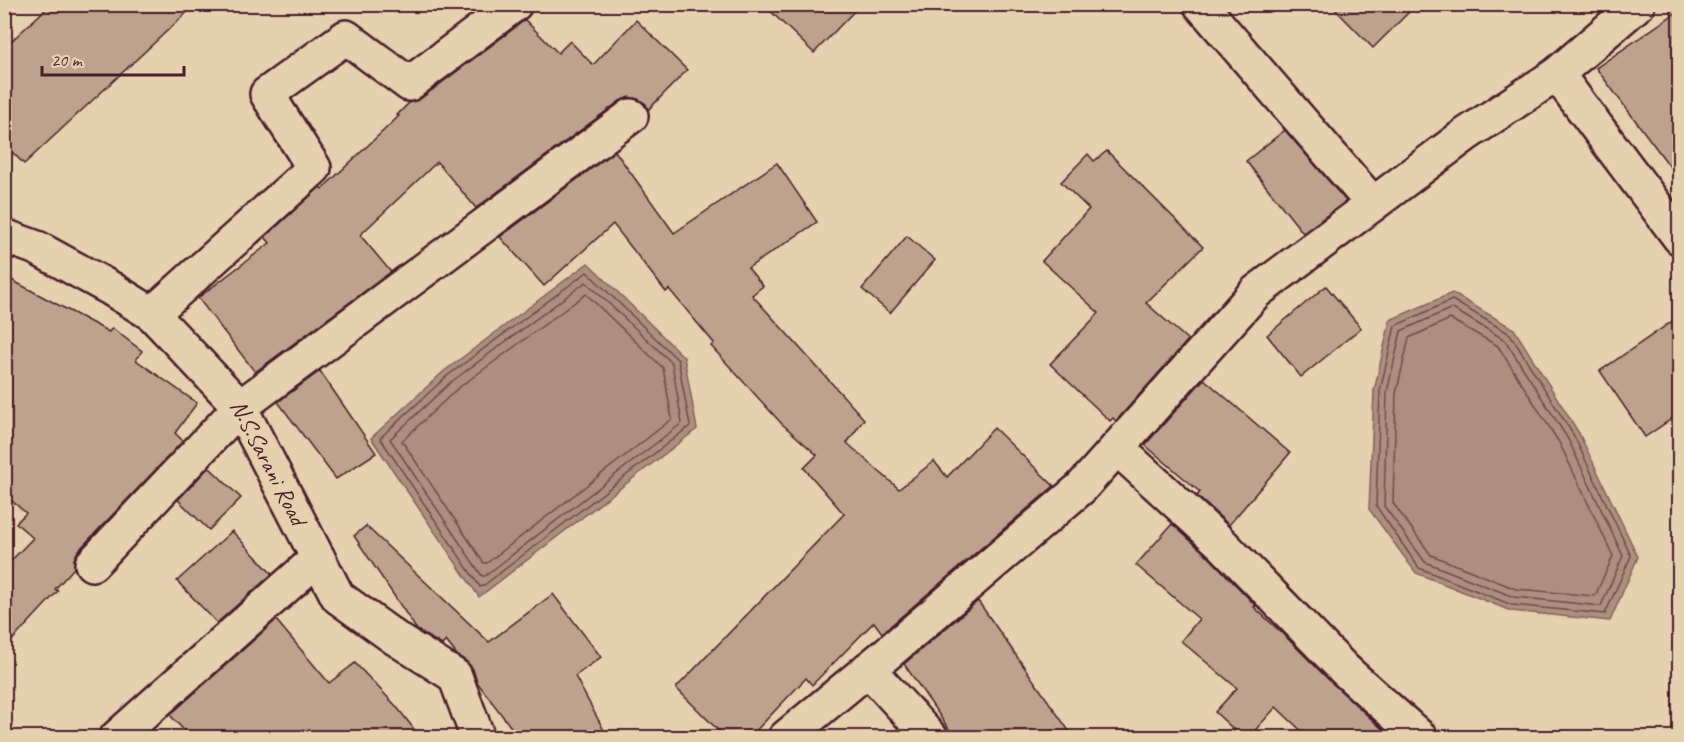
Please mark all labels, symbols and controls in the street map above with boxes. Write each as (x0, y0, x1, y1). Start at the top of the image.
scale bar (42, 39, 184, 77)
text: 20 m (51, 49, 84, 71)
street label: N.S.Sarani Road (224, 394, 315, 533)

